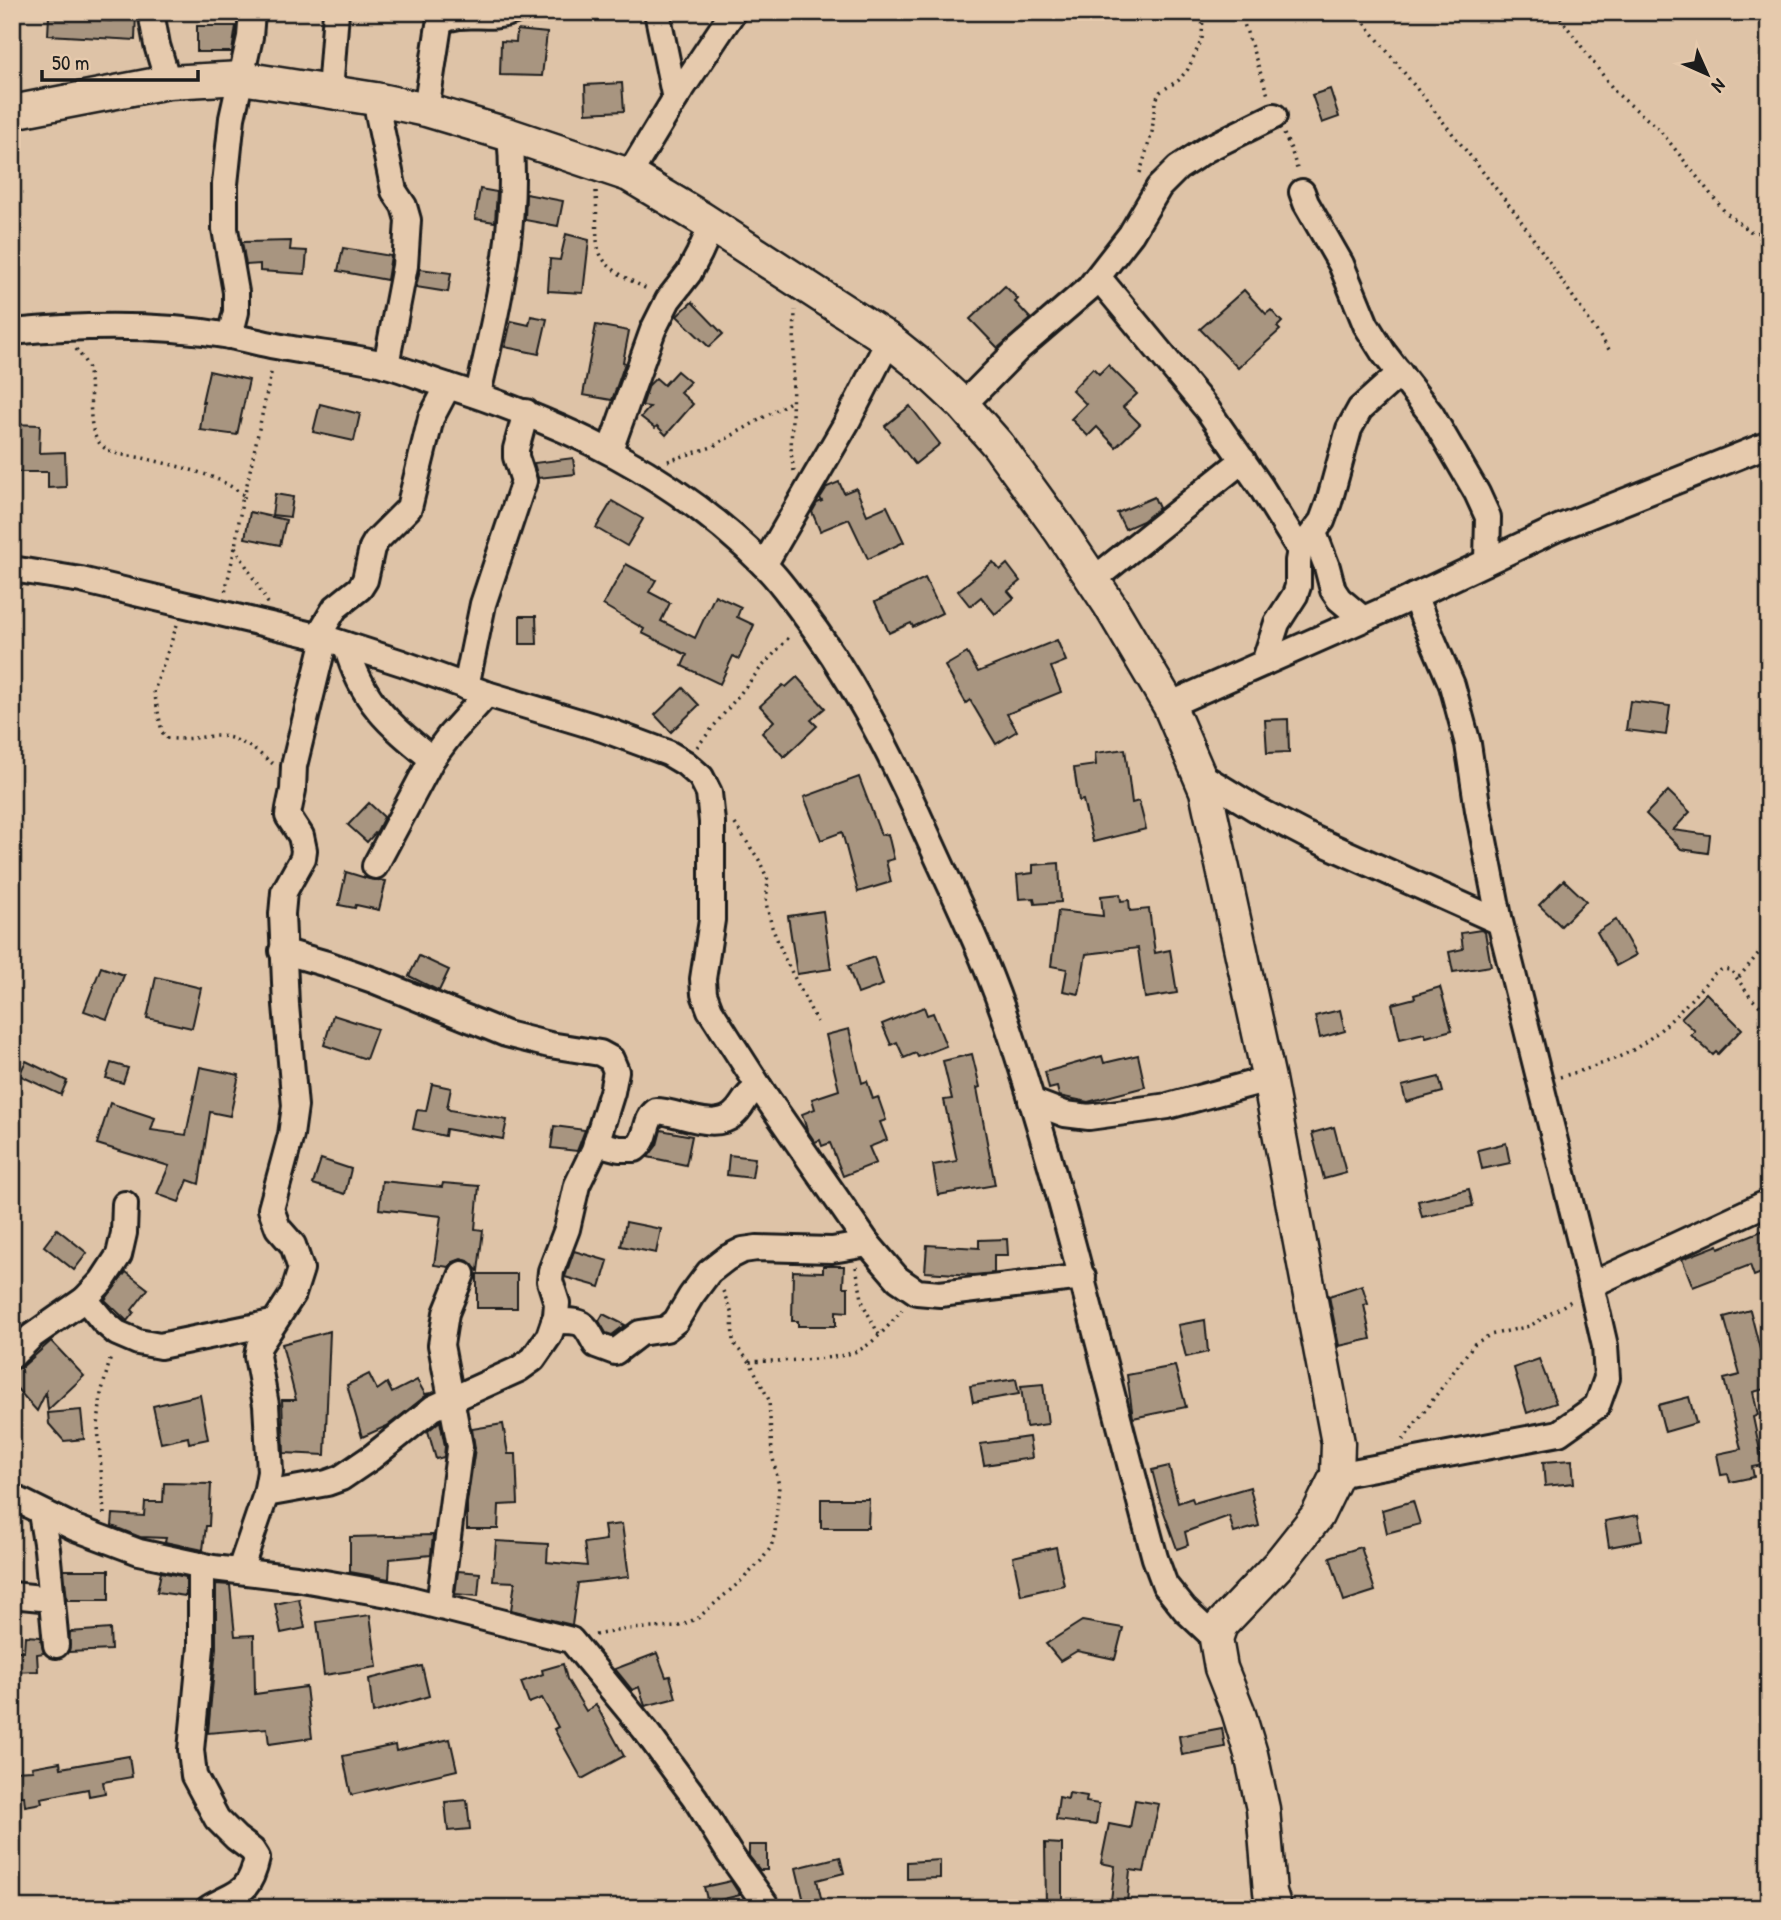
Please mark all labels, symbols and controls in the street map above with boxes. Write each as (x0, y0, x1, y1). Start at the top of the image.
scale bar (42, 38, 198, 82)
north arrow (1672, 38, 1742, 108)
text: 50 m (52, 48, 89, 77)
text: N (1706, 73, 1732, 99)

